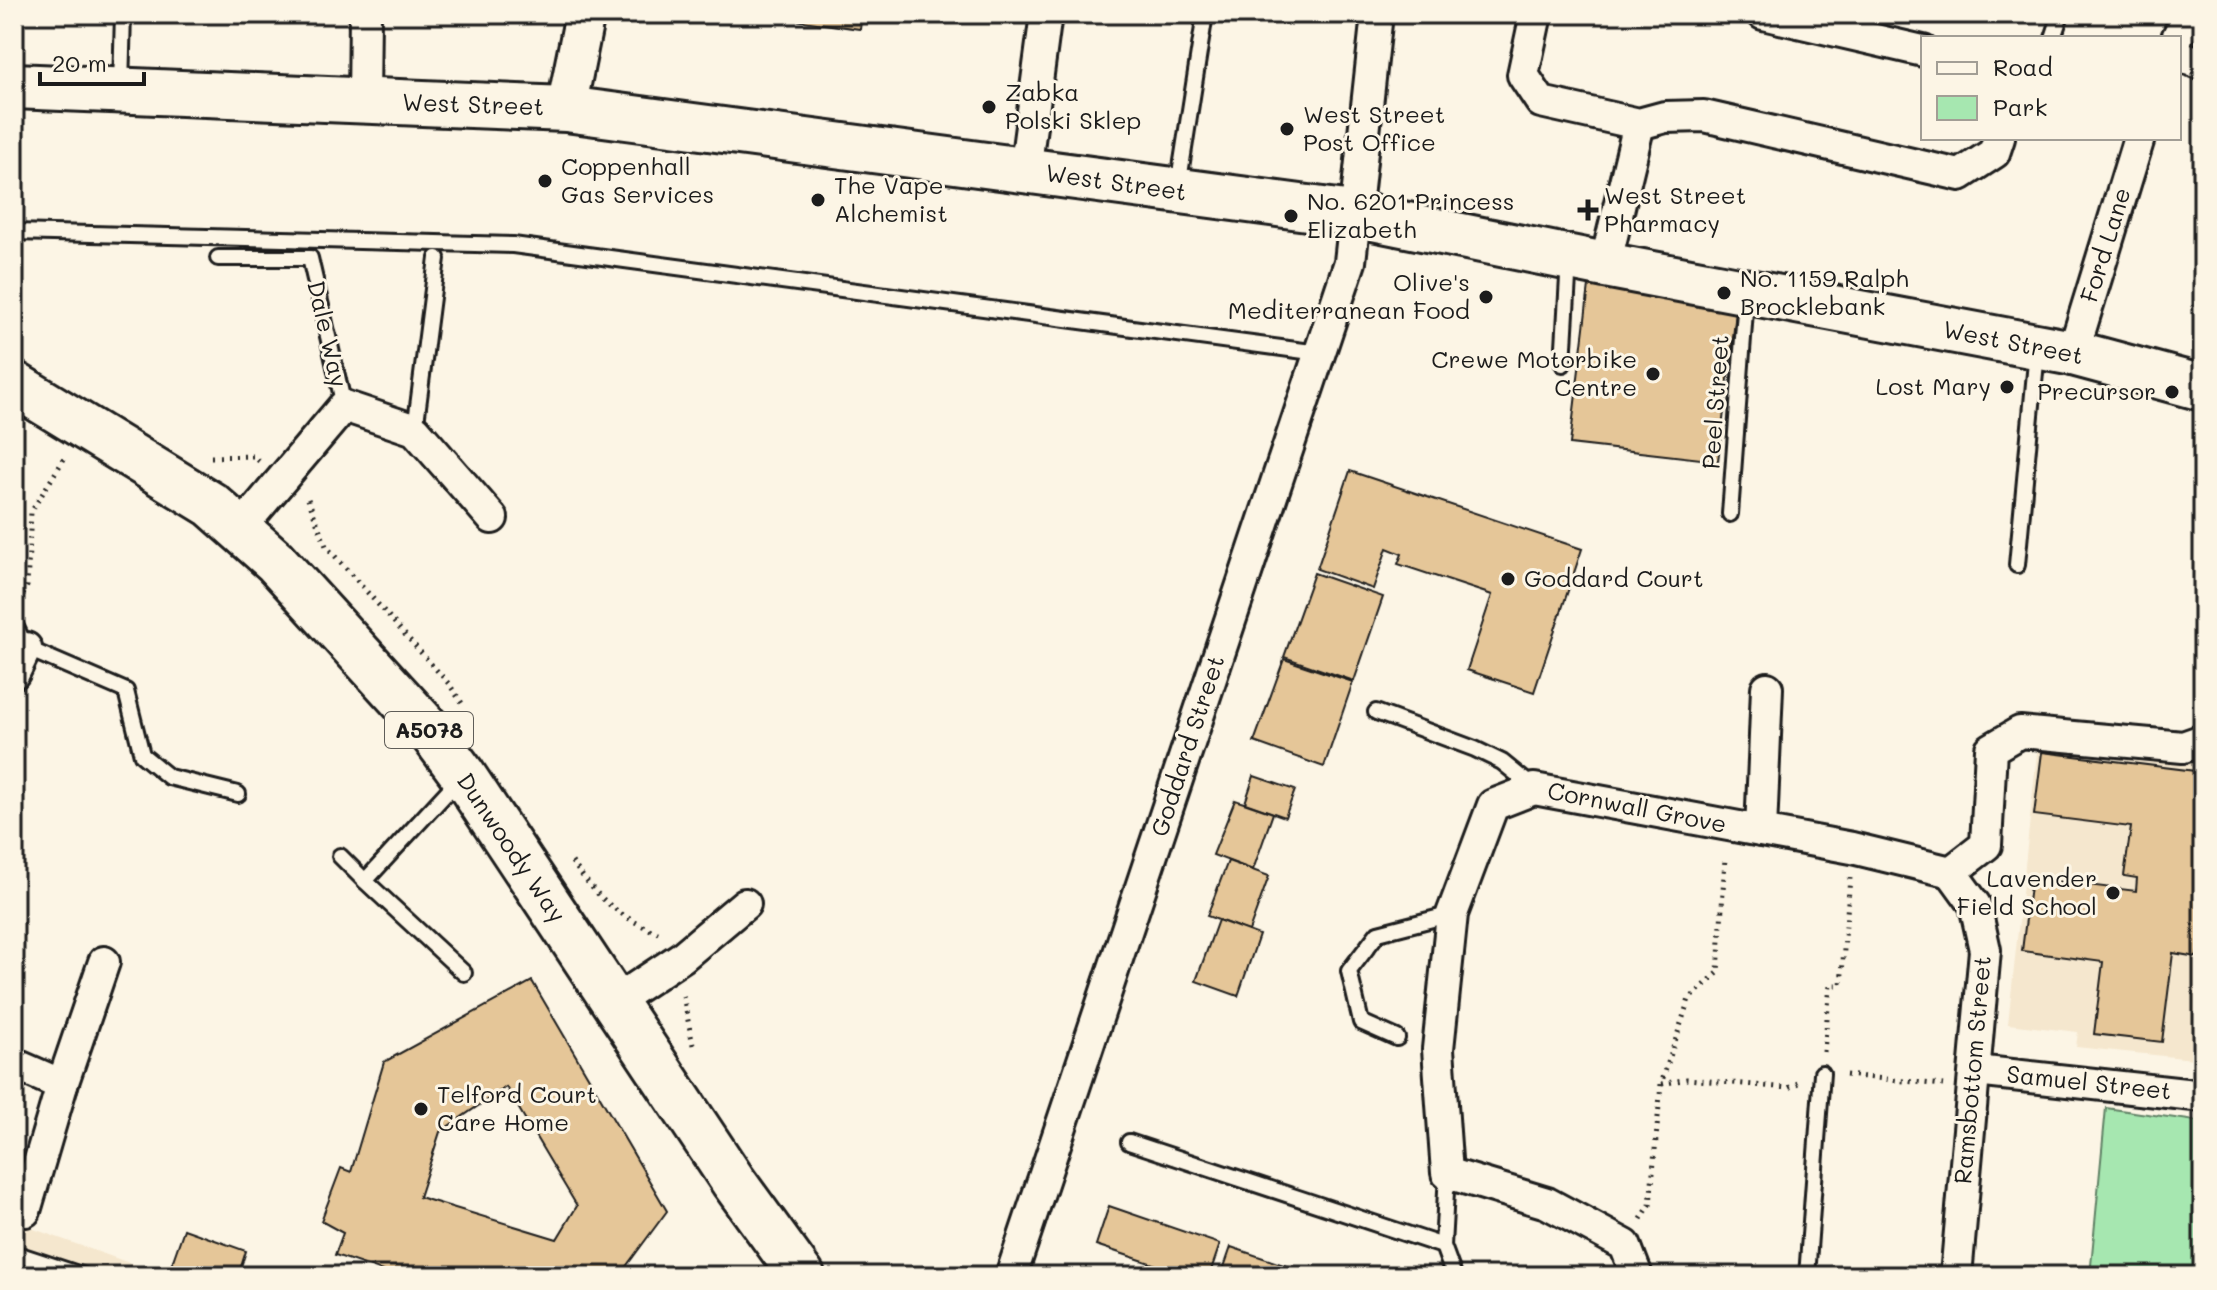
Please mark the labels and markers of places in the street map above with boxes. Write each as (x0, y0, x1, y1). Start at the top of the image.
place label: Zabka Polski Sklep (1005, 76, 1141, 135)
marker: Zabka Polski Sklep (980, 98, 998, 116)
place label: West Street Post Office (1303, 98, 1445, 157)
marker: West Street Post Office (1278, 120, 1296, 138)
place label: Coppenhall Gas Services (561, 150, 714, 209)
place label: The Vape Alchemist (834, 169, 948, 228)
marker: Coppenhall Gas Services (536, 172, 554, 190)
place label: West Street Pharmacy (1604, 179, 1746, 238)
place label: No. 6201 Princess Elizabeth (1307, 185, 1514, 244)
marker: The Vape Alchemist (809, 191, 827, 209)
marker: West Street Pharmacy (1579, 201, 1597, 219)
marker: No. 6201 Princess Elizabeth (1282, 207, 1300, 225)
place label: No. 1159 Ralph Brocklebank (1740, 262, 1909, 321)
place label: Olive's Mediterranean Food (1228, 266, 1470, 325)
marker: No. 1159 Ralph Brocklebank (1715, 284, 1733, 302)
marker: Olive's Mediterranean Food (1477, 288, 1495, 306)
place label: Crewe Motorbike Centre (1431, 343, 1637, 402)
marker: Crewe Motorbike Centre (1644, 365, 1662, 383)
place label: Lost Mary (1876, 370, 1991, 401)
place label: Precursor (2037, 375, 2156, 406)
marker: Lost Mary (1998, 378, 2016, 396)
marker: Precursor (2163, 383, 2181, 401)
place label: Goddard Court (1524, 562, 1703, 593)
marker: Goddard Court (1499, 570, 1517, 588)
place label: Lavender Field School (1957, 862, 2097, 921)
marker: Lavender Field School (2104, 884, 2122, 902)
place label: Telford Court Care Home (437, 1078, 597, 1137)
marker: Telford Court Care Home (412, 1100, 430, 1118)

